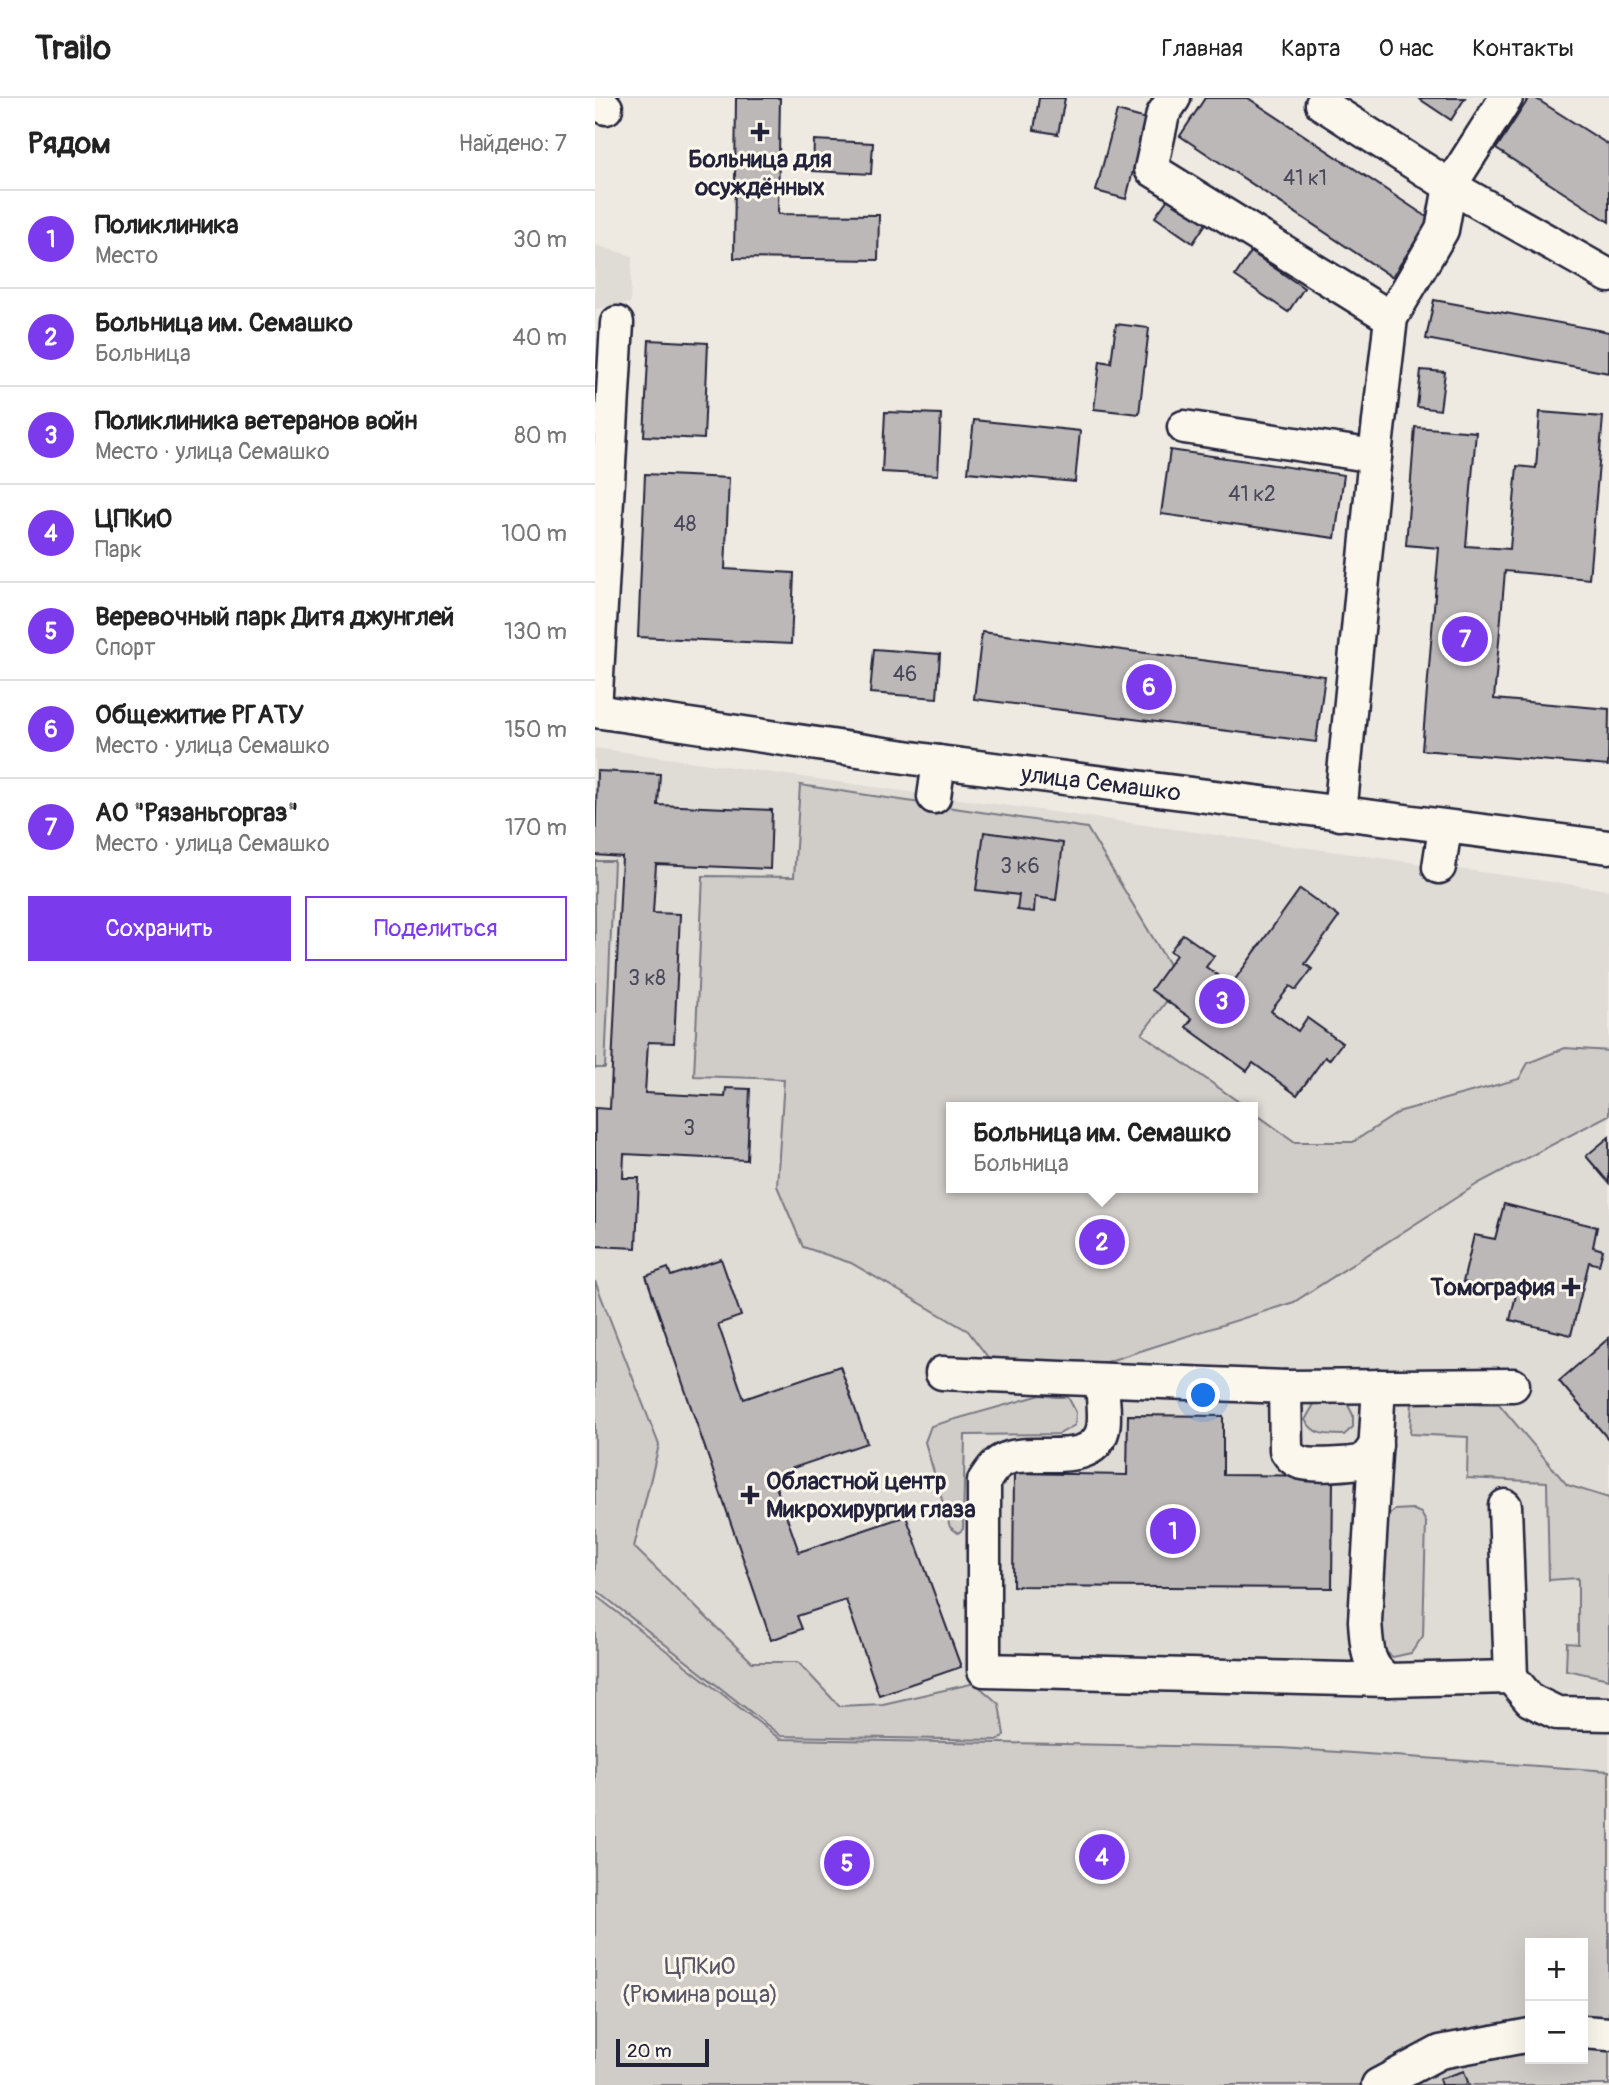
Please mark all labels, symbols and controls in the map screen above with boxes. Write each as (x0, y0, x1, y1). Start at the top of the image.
text: Trailo (35, 28, 111, 69)
text: Главная (1162, 34, 1243, 63)
text: Карта (1281, 34, 1341, 63)
text: О нас (1379, 34, 1434, 63)
text: Контакты (1472, 34, 1574, 63)
marker: Больница для осуждённых (750, 122, 770, 142)
text: Рядом (28, 125, 111, 162)
text: Найдено: 7 (458, 129, 567, 158)
place label: Больница для осуждённых (688, 145, 832, 202)
house number: 41 к1 (1283, 165, 1327, 192)
text: Поликлиника (95, 209, 239, 241)
text: 1 (47, 225, 56, 254)
text: 30 m (513, 225, 567, 254)
text: Место (95, 241, 158, 270)
text: Больница им. Семашко (95, 307, 353, 339)
text: 2 (45, 323, 57, 352)
text: 40 m (513, 323, 567, 352)
text: Больница (95, 339, 191, 368)
text: Поликлиника ветеранов войн (95, 405, 418, 437)
text: 3 (45, 421, 57, 450)
text: 80 m (514, 421, 567, 450)
text: Место · улица Семашко (95, 437, 330, 466)
house number: 41 к2 (1228, 481, 1276, 508)
text: ЦПКиО (95, 503, 172, 535)
house number: 48 (674, 511, 696, 538)
text: 4 (44, 519, 58, 548)
text: 100 m (501, 519, 567, 548)
text: Парк (95, 535, 142, 564)
text: Веревочный парк Дитя джунглей (95, 601, 454, 633)
pin: 7 (1442, 613, 1488, 665)
text: 5 (45, 617, 57, 646)
text: 130 m (504, 617, 567, 646)
text: Спорт (95, 633, 156, 662)
house number: 46 (893, 661, 917, 688)
pin: 6 (1126, 661, 1172, 713)
text: Общежитие РГАТУ (95, 699, 304, 731)
text: 6 (44, 715, 58, 744)
text: 150 m (504, 715, 567, 744)
text: Место · улица Семашко (95, 731, 330, 760)
street label: улица Семашко (1018, 759, 1183, 808)
text: АО "Рязаньгоргаз" (95, 797, 298, 829)
text: 7 (45, 813, 57, 842)
text: 170 m (505, 813, 567, 842)
text: Место · улица Семашко (95, 829, 330, 858)
house number: 3 к6 (1000, 853, 1040, 880)
button: Сохранить (28, 896, 291, 961)
button: Поделиться (305, 896, 567, 961)
house number: 3 к8 (628, 965, 666, 992)
pin: 3 (1199, 975, 1245, 1027)
popup (946, 1102, 1258, 1193)
house number: 3 (683, 1115, 695, 1142)
text: Больница им. Семашко (973, 1117, 1231, 1149)
text: Больница (973, 1149, 1069, 1178)
pin: 2 (1079, 1216, 1125, 1268)
place label: Томография (1430, 1273, 1555, 1302)
marker: Томография (1561, 1277, 1581, 1297)
your location (1186, 1378, 1220, 1412)
place label: Областной центр Микрохирургии глаза (766, 1467, 976, 1524)
marker: Областной центр Микрохирургии глаза (740, 1485, 760, 1505)
pin: 1 (1150, 1505, 1196, 1557)
pin: 4 (1079, 1831, 1125, 1883)
pin: 5 (824, 1837, 870, 1889)
map controls (1525, 1938, 1588, 2064)
button: + (1525, 1938, 1588, 2001)
park label: ЦПКиО (Рюмина роща) (622, 1952, 778, 2009)
button: − (1525, 2001, 1588, 2064)
scale bar (616, 2036, 709, 2068)
text: 20 m (627, 2039, 672, 2063)

